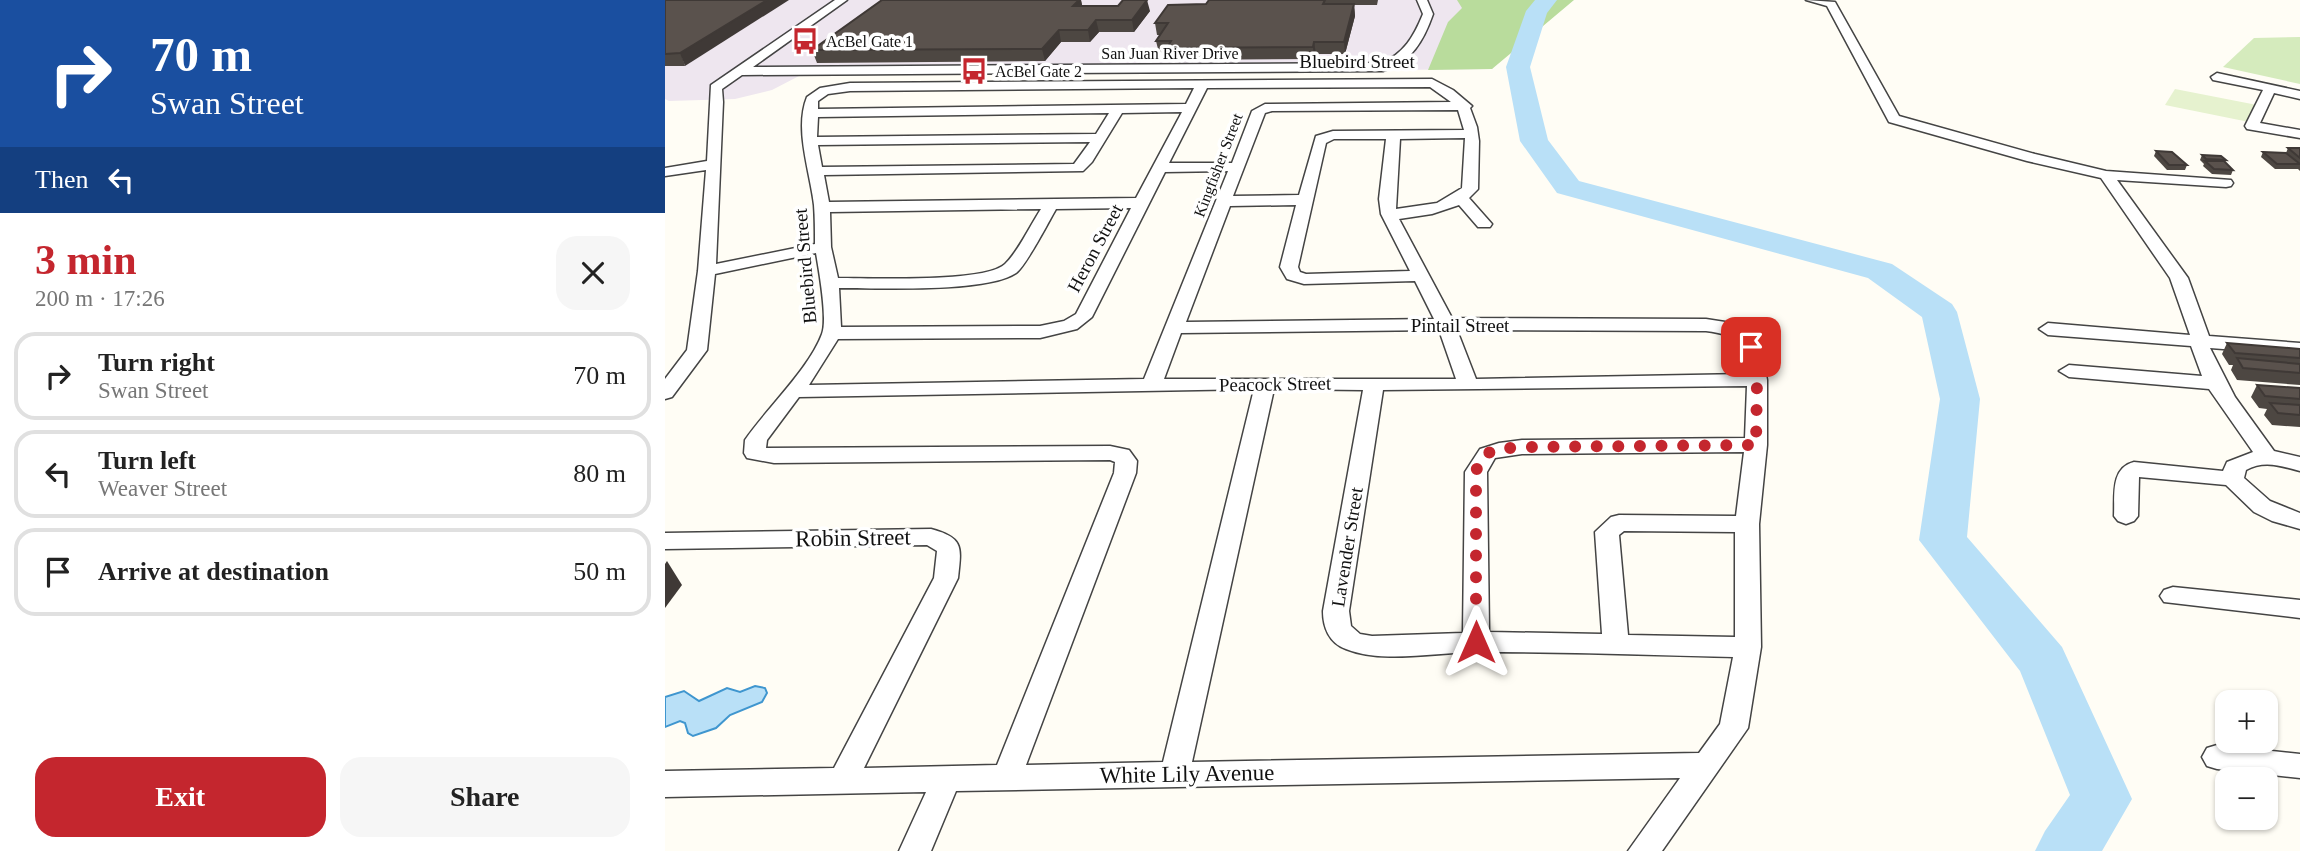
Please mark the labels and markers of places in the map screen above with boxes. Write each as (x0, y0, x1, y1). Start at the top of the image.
bus stop icon: AcBel Gate 1 (790, 26, 820, 56)
place label: AcBel Gate 1 (826, 33, 913, 50)
bus stop icon: AcBel Gate 2 (959, 56, 989, 86)
place label: AcBel Gate 2 (995, 63, 1082, 80)
pin (1721, 317, 1781, 377)

